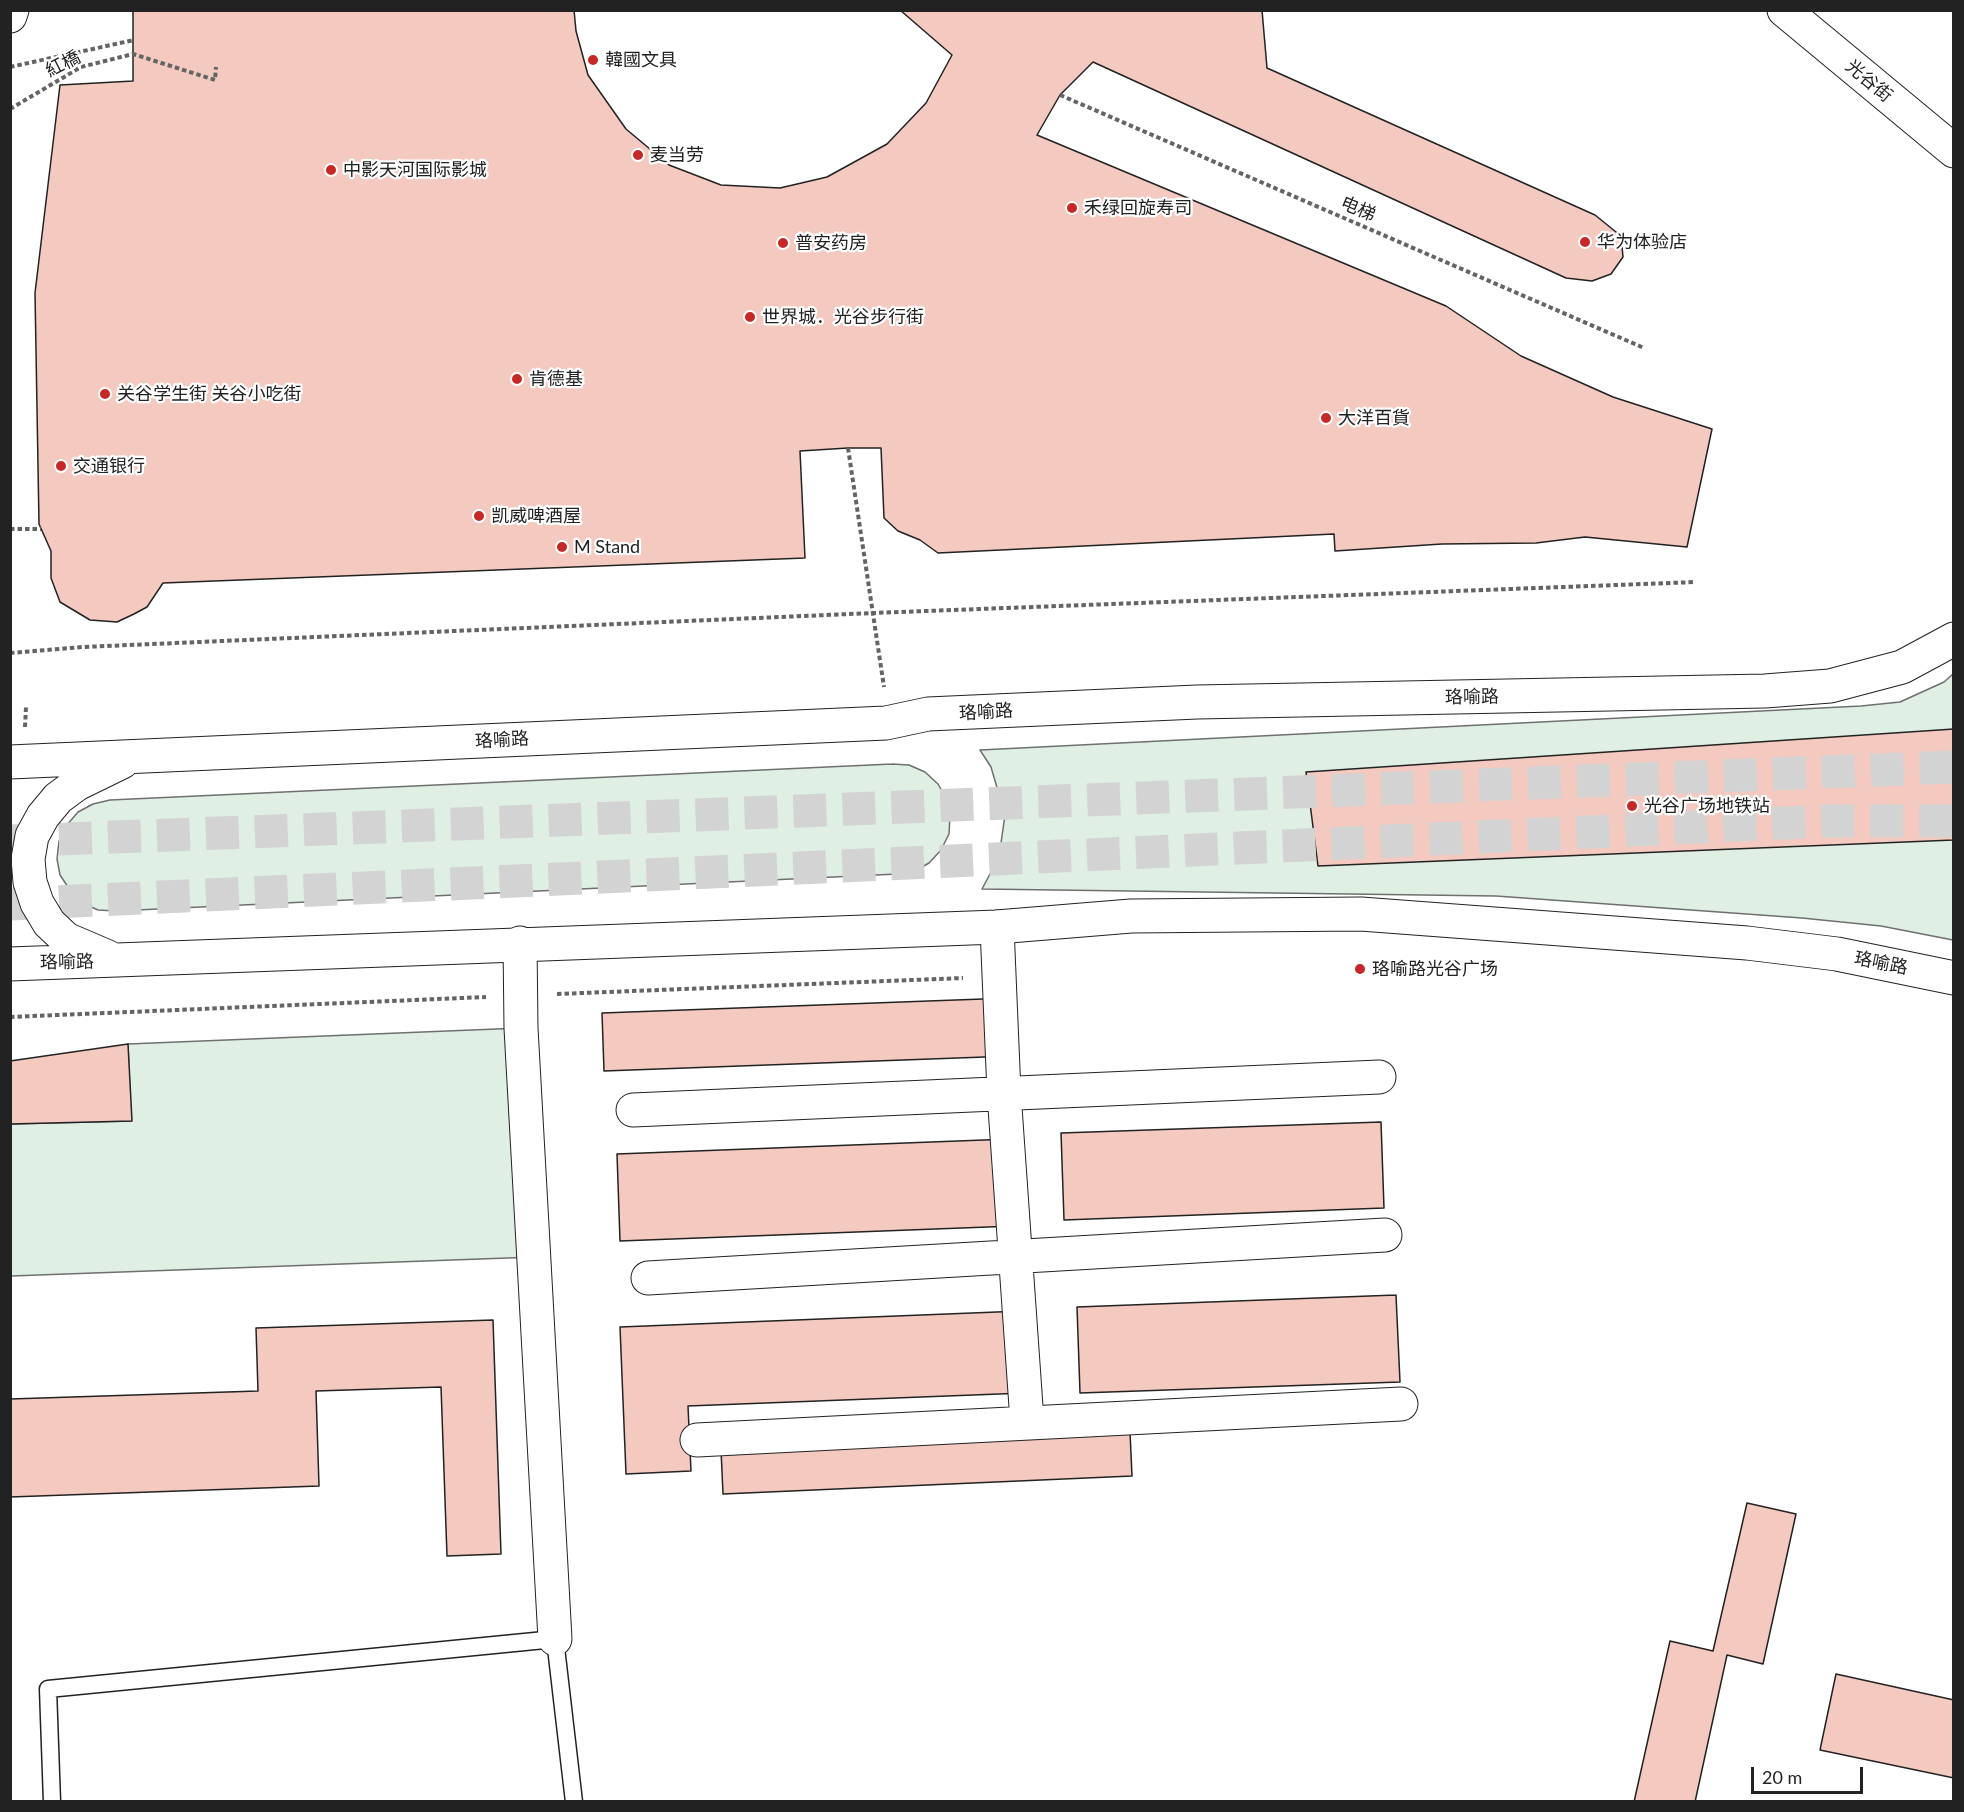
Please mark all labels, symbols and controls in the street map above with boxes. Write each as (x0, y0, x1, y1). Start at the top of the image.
street label: 紅橋 (42, 46, 84, 82)
place label: 韓國文具 (605, 49, 677, 71)
marker: 韓國文具 (586, 53, 600, 67)
street label: 光谷街 (1841, 55, 1897, 107)
place label: 麦当劳 (650, 144, 704, 166)
marker: 麦当劳 (631, 148, 645, 162)
place label: 中影天河国际影城 (343, 159, 487, 181)
marker: 中影天河国际影城 (324, 163, 338, 177)
street label: 电梯 (1337, 192, 1379, 226)
place label: 禾绿回旋寿司 (1084, 197, 1192, 219)
marker: 禾绿回旋寿司 (1065, 201, 1079, 215)
place label: 华为体验店 (1597, 231, 1687, 253)
place label: 普安药房 (795, 232, 867, 254)
marker: 华为体验店 (1578, 235, 1592, 249)
marker: 普安药房 (776, 236, 790, 250)
place label: 世界城．光谷步行街 (762, 306, 924, 328)
marker: 世界城．光谷步行街 (743, 310, 757, 324)
place label: 肯德基 (529, 368, 583, 390)
marker: 肯德基 (510, 372, 524, 386)
place label: 关谷学生街 关谷小吃街 (117, 383, 302, 405)
marker: 关谷学生街 关谷小吃街 (98, 387, 112, 401)
place label: 大洋百貨 (1338, 407, 1410, 429)
marker: 大洋百貨 (1319, 411, 1333, 425)
place label: 交通银行 (73, 455, 145, 477)
marker: 交通银行 (54, 459, 68, 473)
place label: 凯威啤酒屋 (491, 505, 581, 527)
marker: 凯威啤酒屋 (472, 509, 486, 523)
place label: M Stand (574, 536, 640, 558)
marker: M Stand (555, 540, 569, 554)
street label: 珞喻路 (1445, 686, 1499, 708)
street label: 珞喻路 (958, 700, 1014, 724)
street label: 珞喻路 (474, 728, 530, 752)
place label: 光谷广场地铁站 (1644, 795, 1770, 817)
marker: 光谷广场地铁站 (1625, 799, 1639, 813)
street label: 珞喻路 (1852, 947, 1910, 979)
street label: 珞喻路 (40, 951, 94, 973)
place label: 珞喻路光谷广场 (1372, 958, 1498, 980)
marker: 珞喻路光谷广场 (1353, 962, 1367, 976)
scale bar (1754, 1755, 1866, 1793)
text: 20 m (1762, 1766, 1802, 1788)

